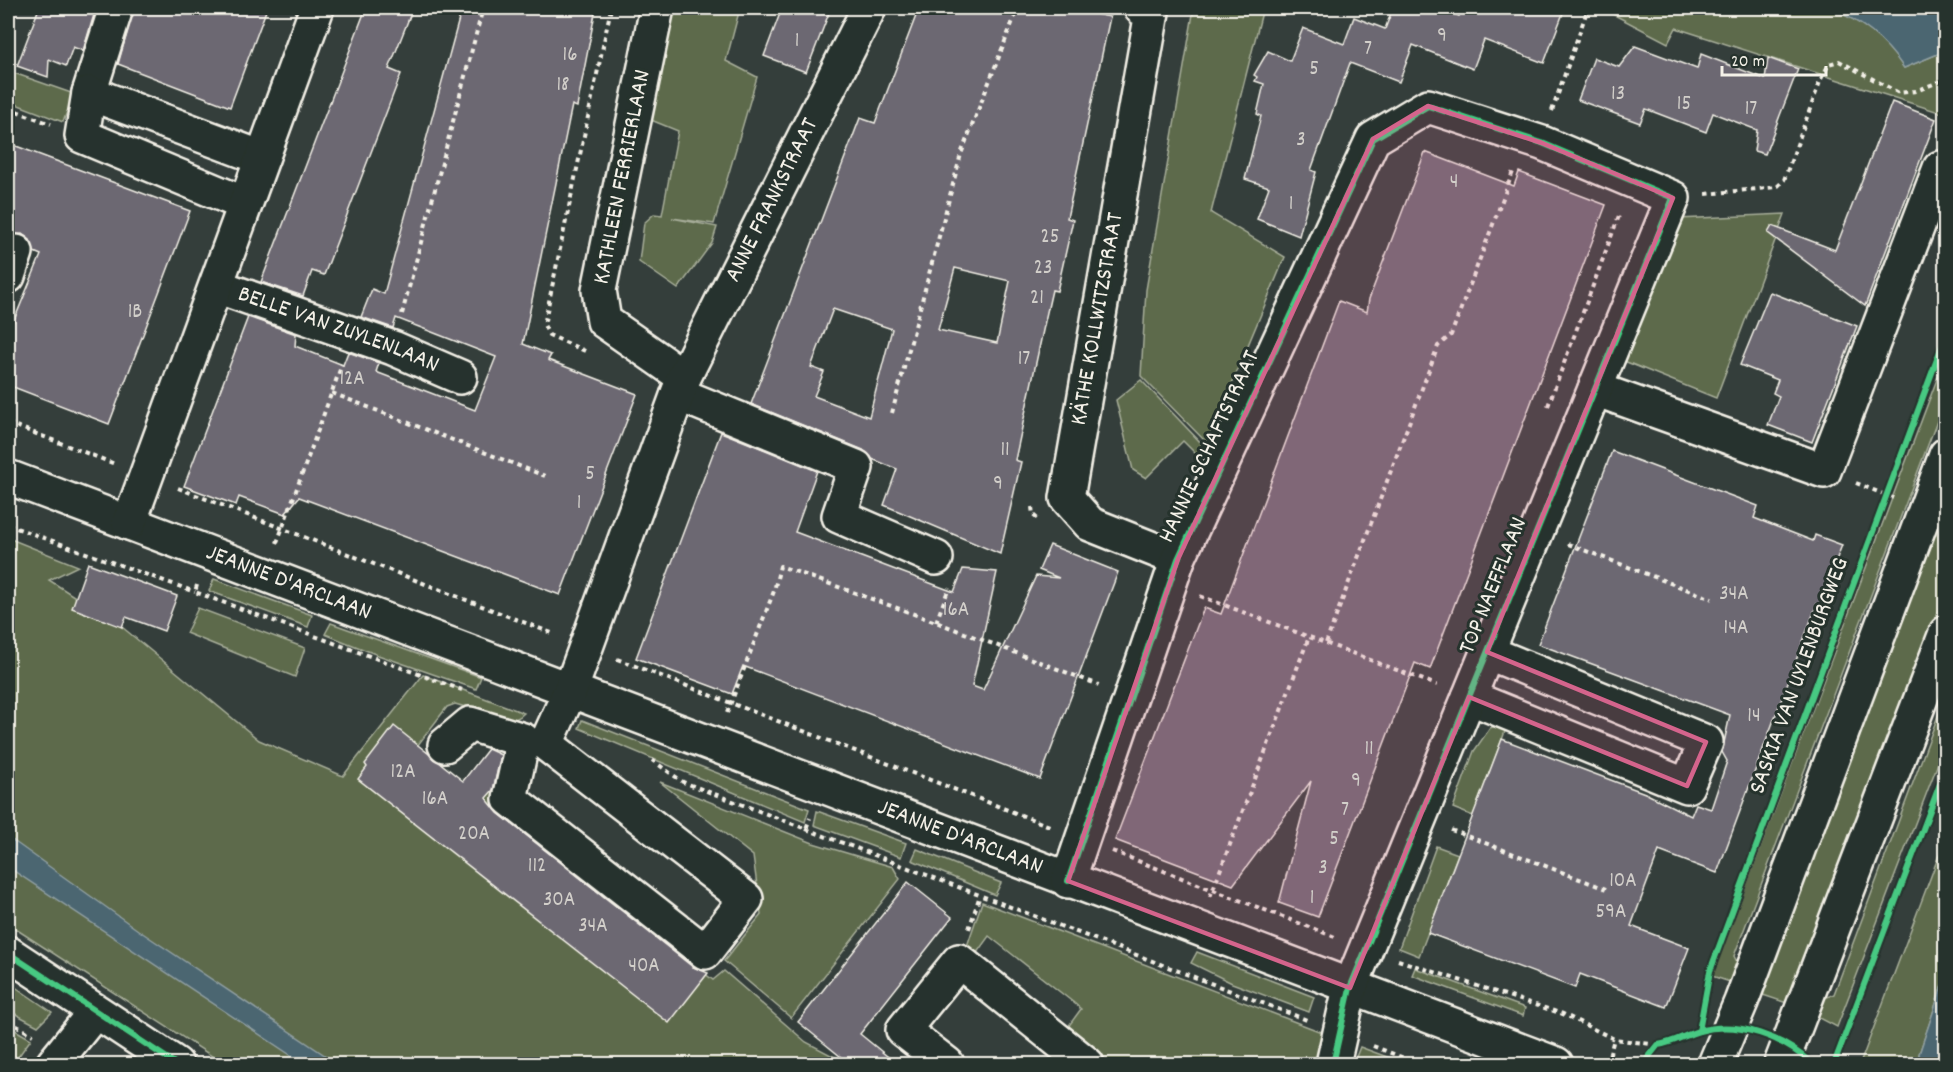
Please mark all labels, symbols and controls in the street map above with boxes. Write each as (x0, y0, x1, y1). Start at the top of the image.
house number: 9 (1437, 22, 1447, 52)
house number: 1 (795, 27, 799, 57)
house number: 7 (1364, 35, 1372, 65)
scale bar (1722, 39, 1826, 77)
house number: 16 (563, 41, 577, 71)
text: 20 m (1731, 50, 1765, 75)
house number: 5 (1309, 55, 1319, 85)
street label: KATHLEEN FERRIERLAAN (586, 67, 660, 287)
house number: 18 (556, 71, 570, 101)
house number: 13 (1611, 80, 1625, 110)
house number: 15 (1677, 90, 1691, 120)
house number: 17 (1745, 95, 1757, 125)
street label: ANNE FRANKSTRAAT (717, 112, 828, 288)
house number: 3 (1296, 126, 1306, 156)
house number: 4 (1450, 168, 1458, 198)
house number: 1 (1289, 190, 1293, 220)
street label: KÄTHE KOLLWITZSTRAAT (1063, 210, 1134, 428)
house number: 25 (1041, 223, 1059, 253)
house number: 23 (1034, 254, 1052, 284)
street label: BELLE VAN ZUYLENLAAN (233, 278, 444, 383)
house number: 21 (1030, 284, 1044, 314)
house number: 1B (128, 298, 142, 328)
house number: 17 (1018, 345, 1030, 375)
street label: HANNIE SCHAFTSTRAAT (1150, 345, 1270, 549)
house number: 12A (339, 365, 365, 395)
house number: 11 (1000, 436, 1010, 466)
house number: 5 (585, 460, 595, 490)
house number: 9 (993, 470, 1003, 500)
house number: 1 (577, 489, 581, 519)
street label: TOP NAEFFLAAN (1451, 512, 1537, 660)
street label: JEANNE D'ARCLAAN (201, 537, 376, 630)
street label: SASKIA VAN UYLENBURGWEG (1741, 553, 1859, 799)
house number: 34A (1719, 580, 1749, 610)
house number: 16A (943, 596, 969, 626)
house number: 14A (1724, 614, 1748, 644)
house number: 14 (1747, 702, 1761, 732)
house number: 11 (1364, 735, 1374, 765)
house number: 12A (390, 758, 416, 788)
house number: 9 (1351, 767, 1361, 797)
house number: 16A (422, 785, 448, 815)
street label: JEANNE D'ARCLAAN (872, 791, 1048, 885)
house number: 7 (1341, 796, 1349, 826)
house number: 20A (458, 820, 490, 850)
house number: 5 (1329, 825, 1339, 855)
house number: 112 (528, 852, 546, 882)
house number: 3 (1318, 854, 1328, 884)
house number: 10A (1609, 867, 1637, 897)
house number: 1 (1310, 884, 1314, 914)
house number: 30A (543, 886, 575, 916)
house number: 59A (1596, 898, 1626, 928)
house number: 34A (578, 912, 608, 942)
house number: 40A (628, 952, 660, 982)

